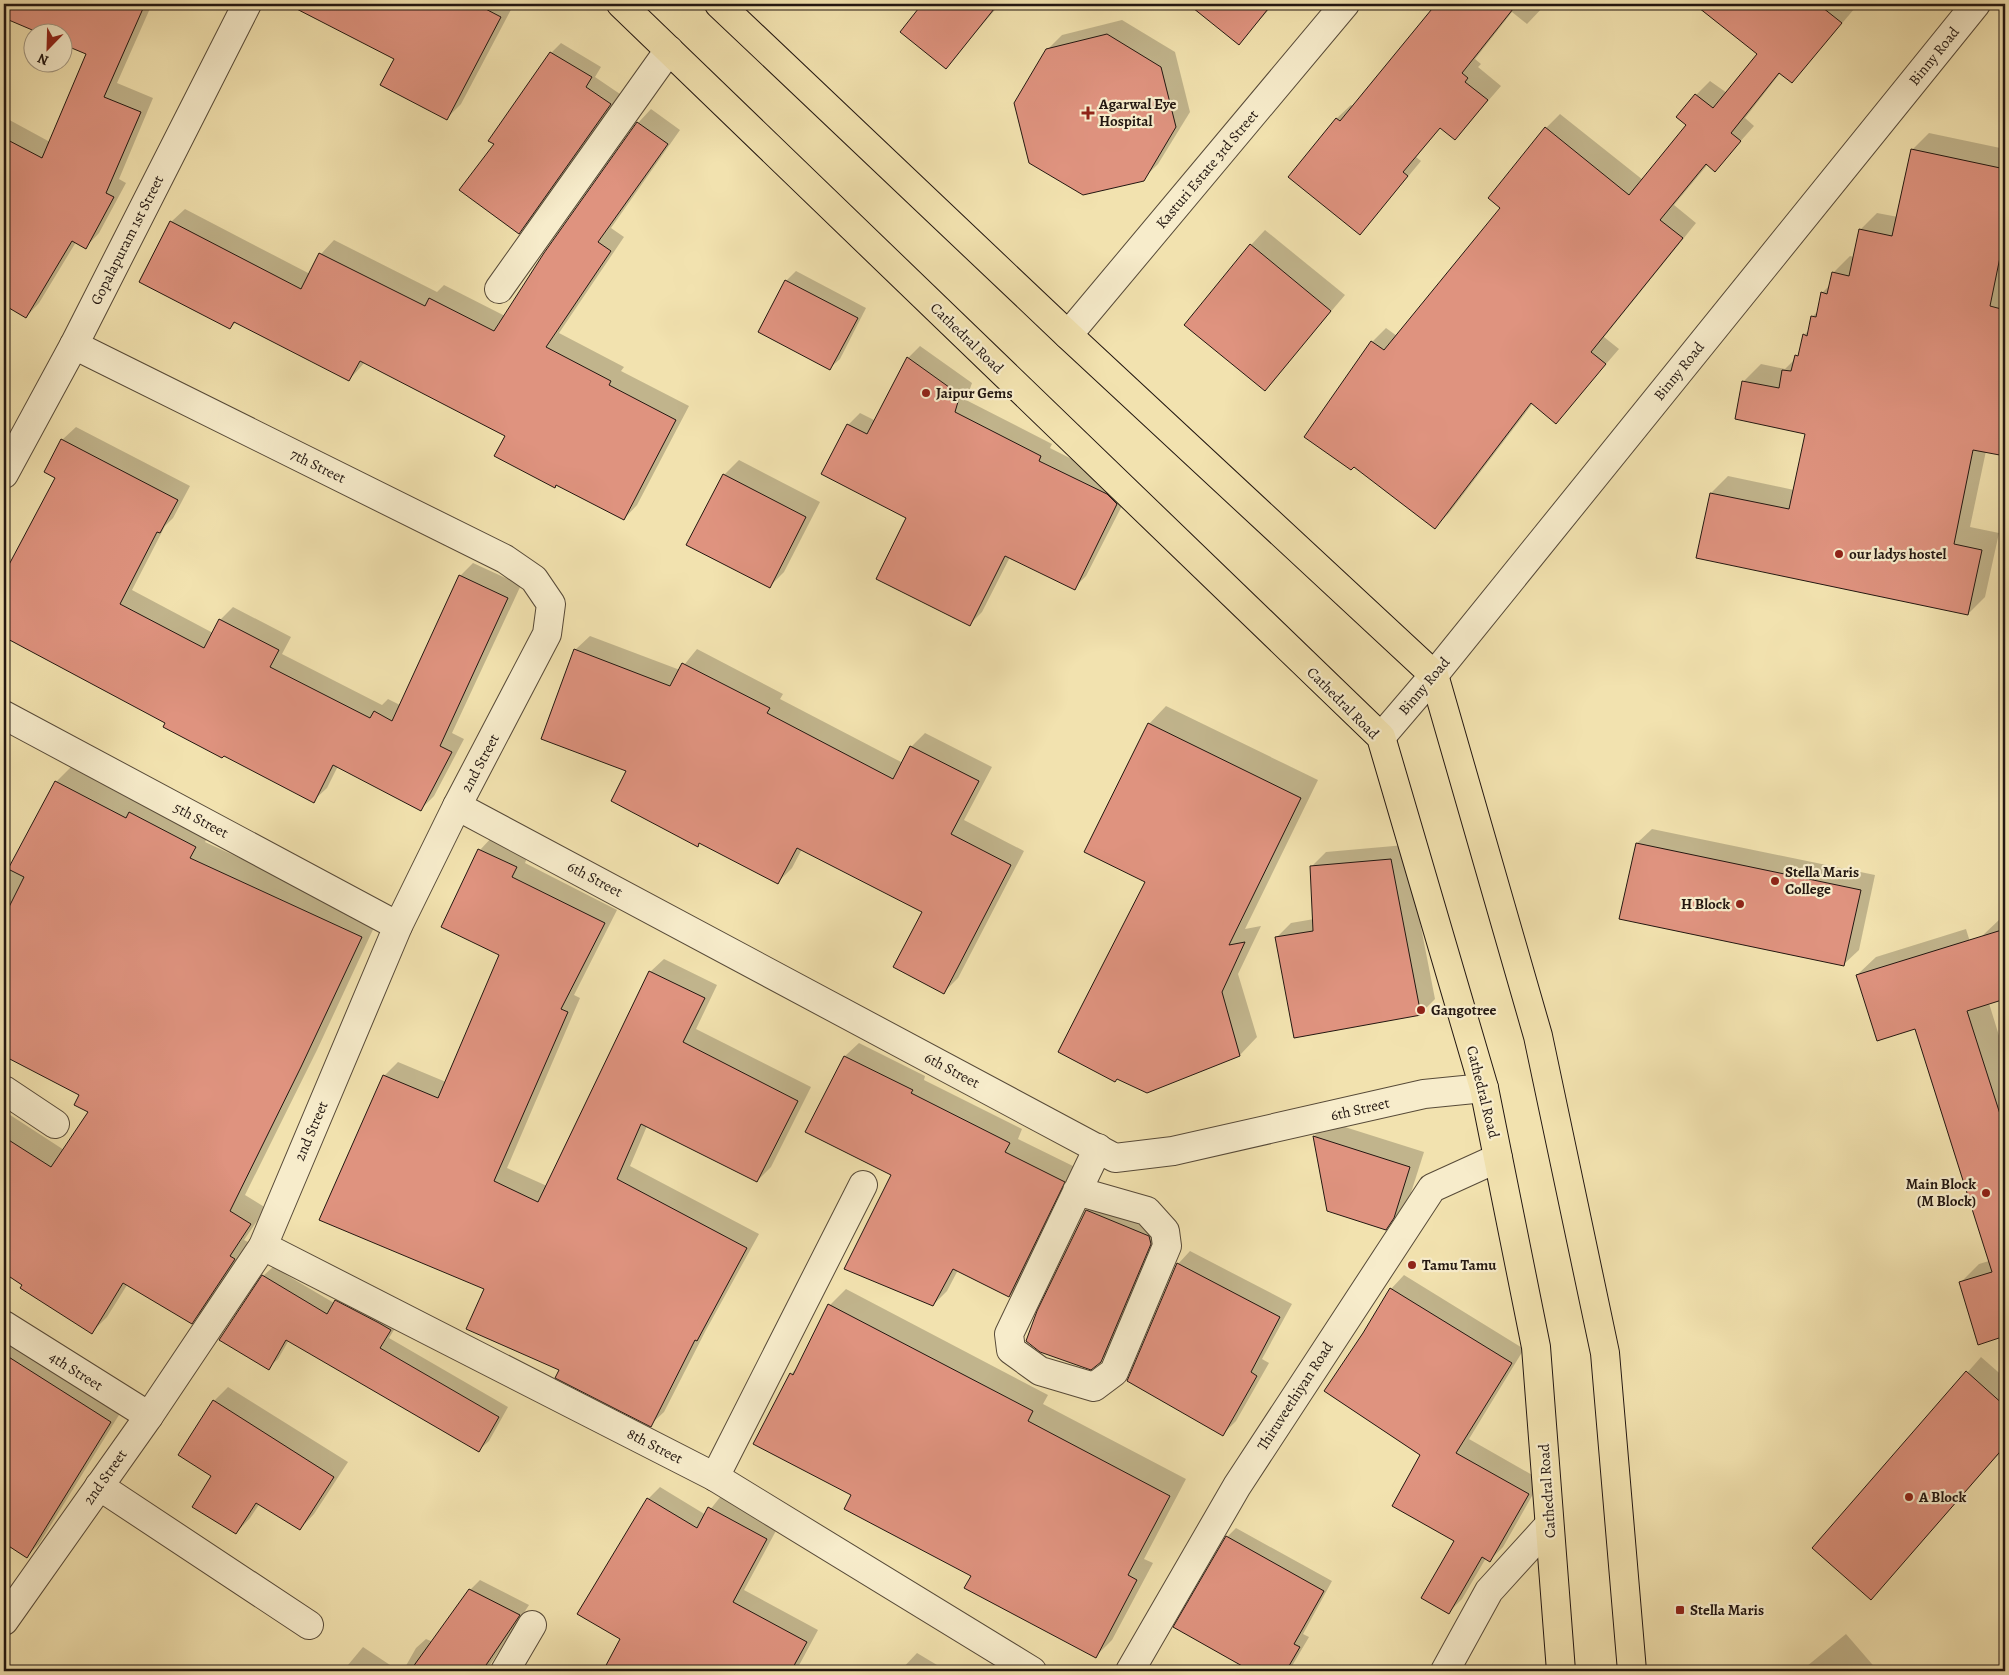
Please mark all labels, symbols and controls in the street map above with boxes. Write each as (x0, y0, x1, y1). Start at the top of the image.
north arrow (22, 22, 72, 72)
street label: Binny Road (1904, 22, 1964, 90)
text: N (35, 49, 52, 70)
place label: Agarwal Eye Hospital (1098, 94, 1176, 131)
street label: Kasturi Estate 3rd Street (1151, 105, 1263, 233)
marker: Agarwal Eye Hospital (1081, 106, 1095, 120)
street label: Gopalapuram 1st Street (86, 172, 168, 308)
street label: Cathedral Road (926, 298, 1009, 379)
street label: Binny Road (1649, 337, 1709, 405)
place label: Jaipur Gems (936, 383, 1013, 403)
marker: Jaipur Gems (920, 387, 932, 399)
street label: 7th Street (287, 444, 349, 488)
place label: our ladys hostel (1849, 544, 1946, 564)
marker: our ladys hostel (1833, 548, 1845, 560)
street label: Binny Road (1394, 652, 1455, 719)
street label: Cathedral Road (1302, 662, 1384, 744)
street label: 2nd Street (456, 730, 504, 796)
street label: 5th Street (170, 797, 232, 843)
street label: 6th Street (564, 856, 626, 902)
place label: Stella Maris College (1785, 862, 1859, 899)
marker: Stella Maris College (1769, 875, 1781, 887)
place label: H Block (1681, 894, 1730, 914)
marker: H Block (1734, 898, 1746, 910)
place label: Gangotree (1431, 1000, 1497, 1020)
marker: Gangotree (1415, 1004, 1427, 1016)
street label: Cathedral Road (1462, 1044, 1504, 1141)
street label: 6th Street (921, 1047, 983, 1093)
street label: 6th Street (1329, 1093, 1391, 1125)
street label: 2nd Street (289, 1098, 333, 1164)
place label: Main Block (M Block) (1906, 1174, 1976, 1211)
marker: Main Block (M Block) (1980, 1187, 1992, 1199)
place label: Tamu Tamu (1422, 1255, 1497, 1275)
marker: Tamu Tamu (1406, 1259, 1418, 1271)
street label: Thiruveethiyan Road (1252, 1337, 1338, 1454)
street label: 4th Street (45, 1347, 107, 1395)
street label: 8th Street (624, 1423, 686, 1469)
street label: Cathedral Road (1534, 1442, 1560, 1539)
street label: 2nd Street (79, 1445, 131, 1509)
place label: A Block (1918, 1487, 1966, 1507)
marker: A Block (1903, 1491, 1915, 1503)
place label: Stella Maris (1690, 1600, 1764, 1620)
marker: Stella Maris (1674, 1604, 1686, 1616)

